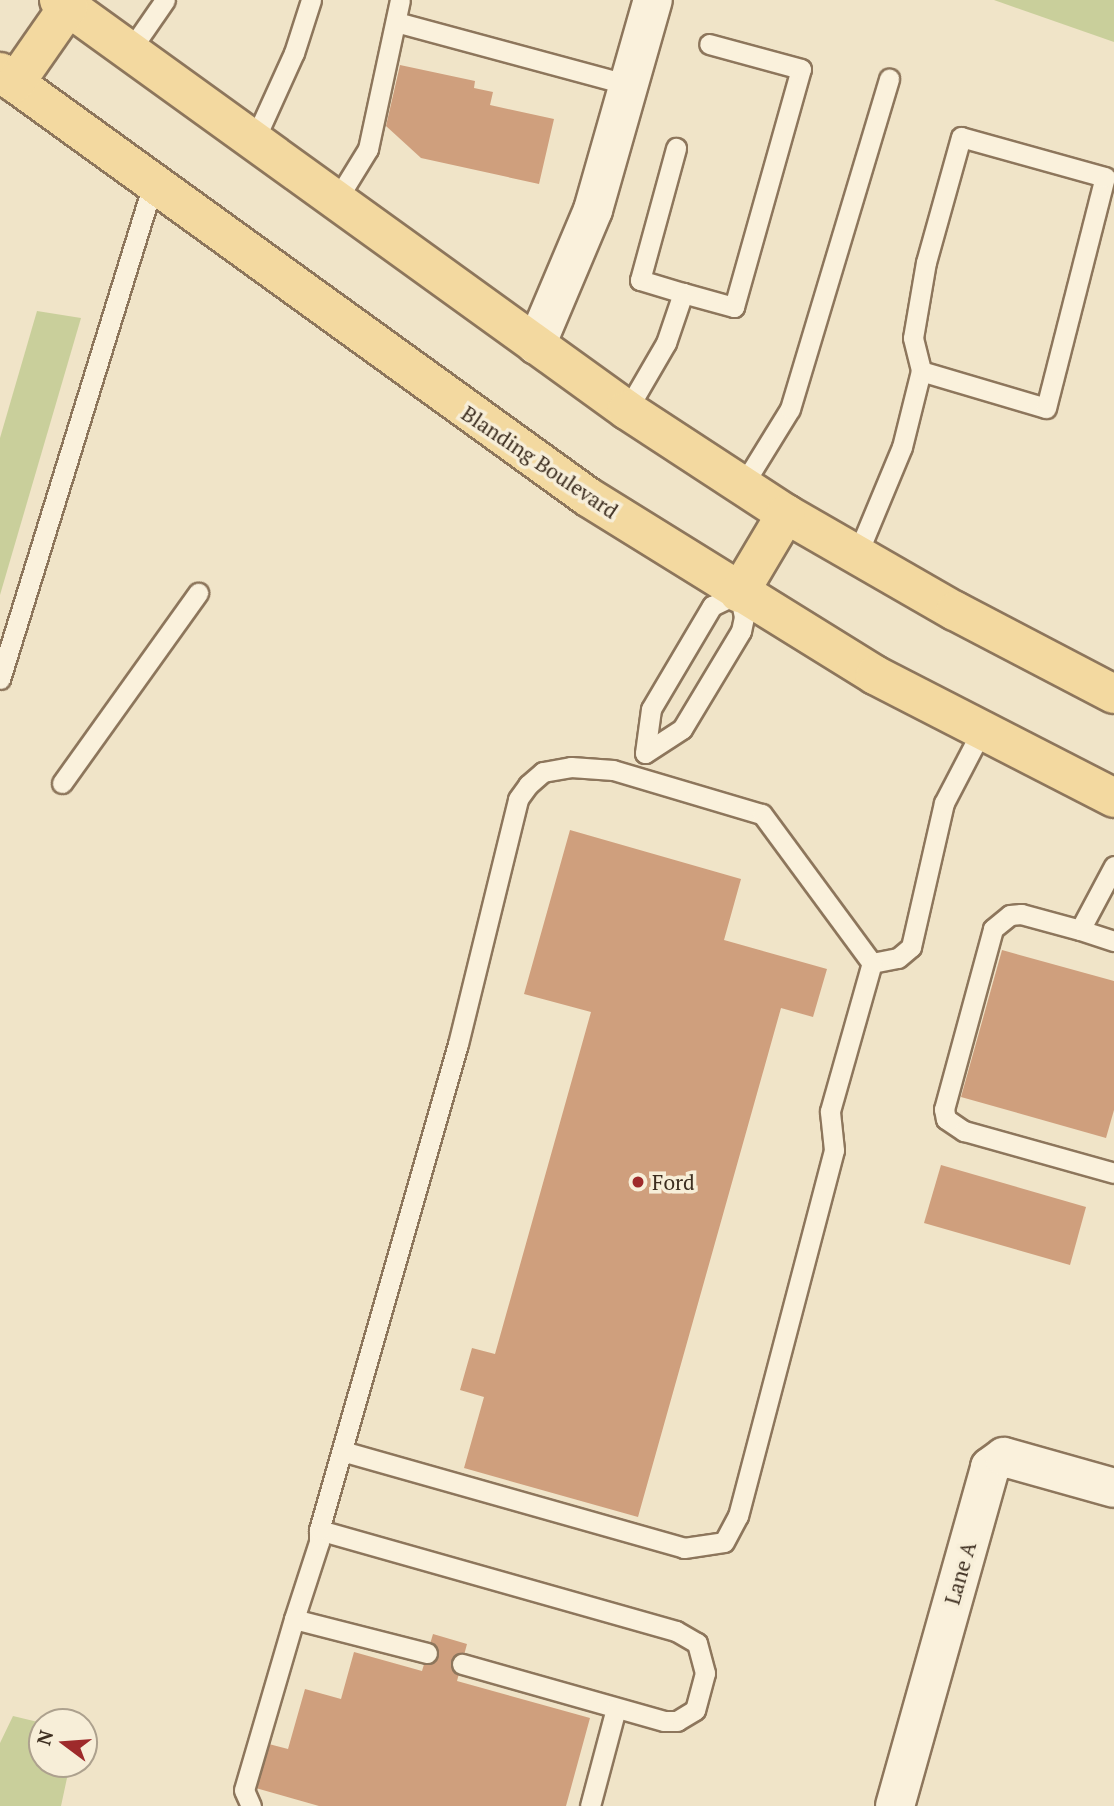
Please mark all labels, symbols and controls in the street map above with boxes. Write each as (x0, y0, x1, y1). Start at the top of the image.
street label: Blanding Boulevard (457, 400, 623, 524)
place label: Ford (652, 1169, 695, 1195)
marker: Ford (630, 1174, 646, 1190)
street label: Lane A (939, 1538, 981, 1608)
north arrow (28, 1708, 98, 1778)
text: N (30, 1727, 58, 1748)

